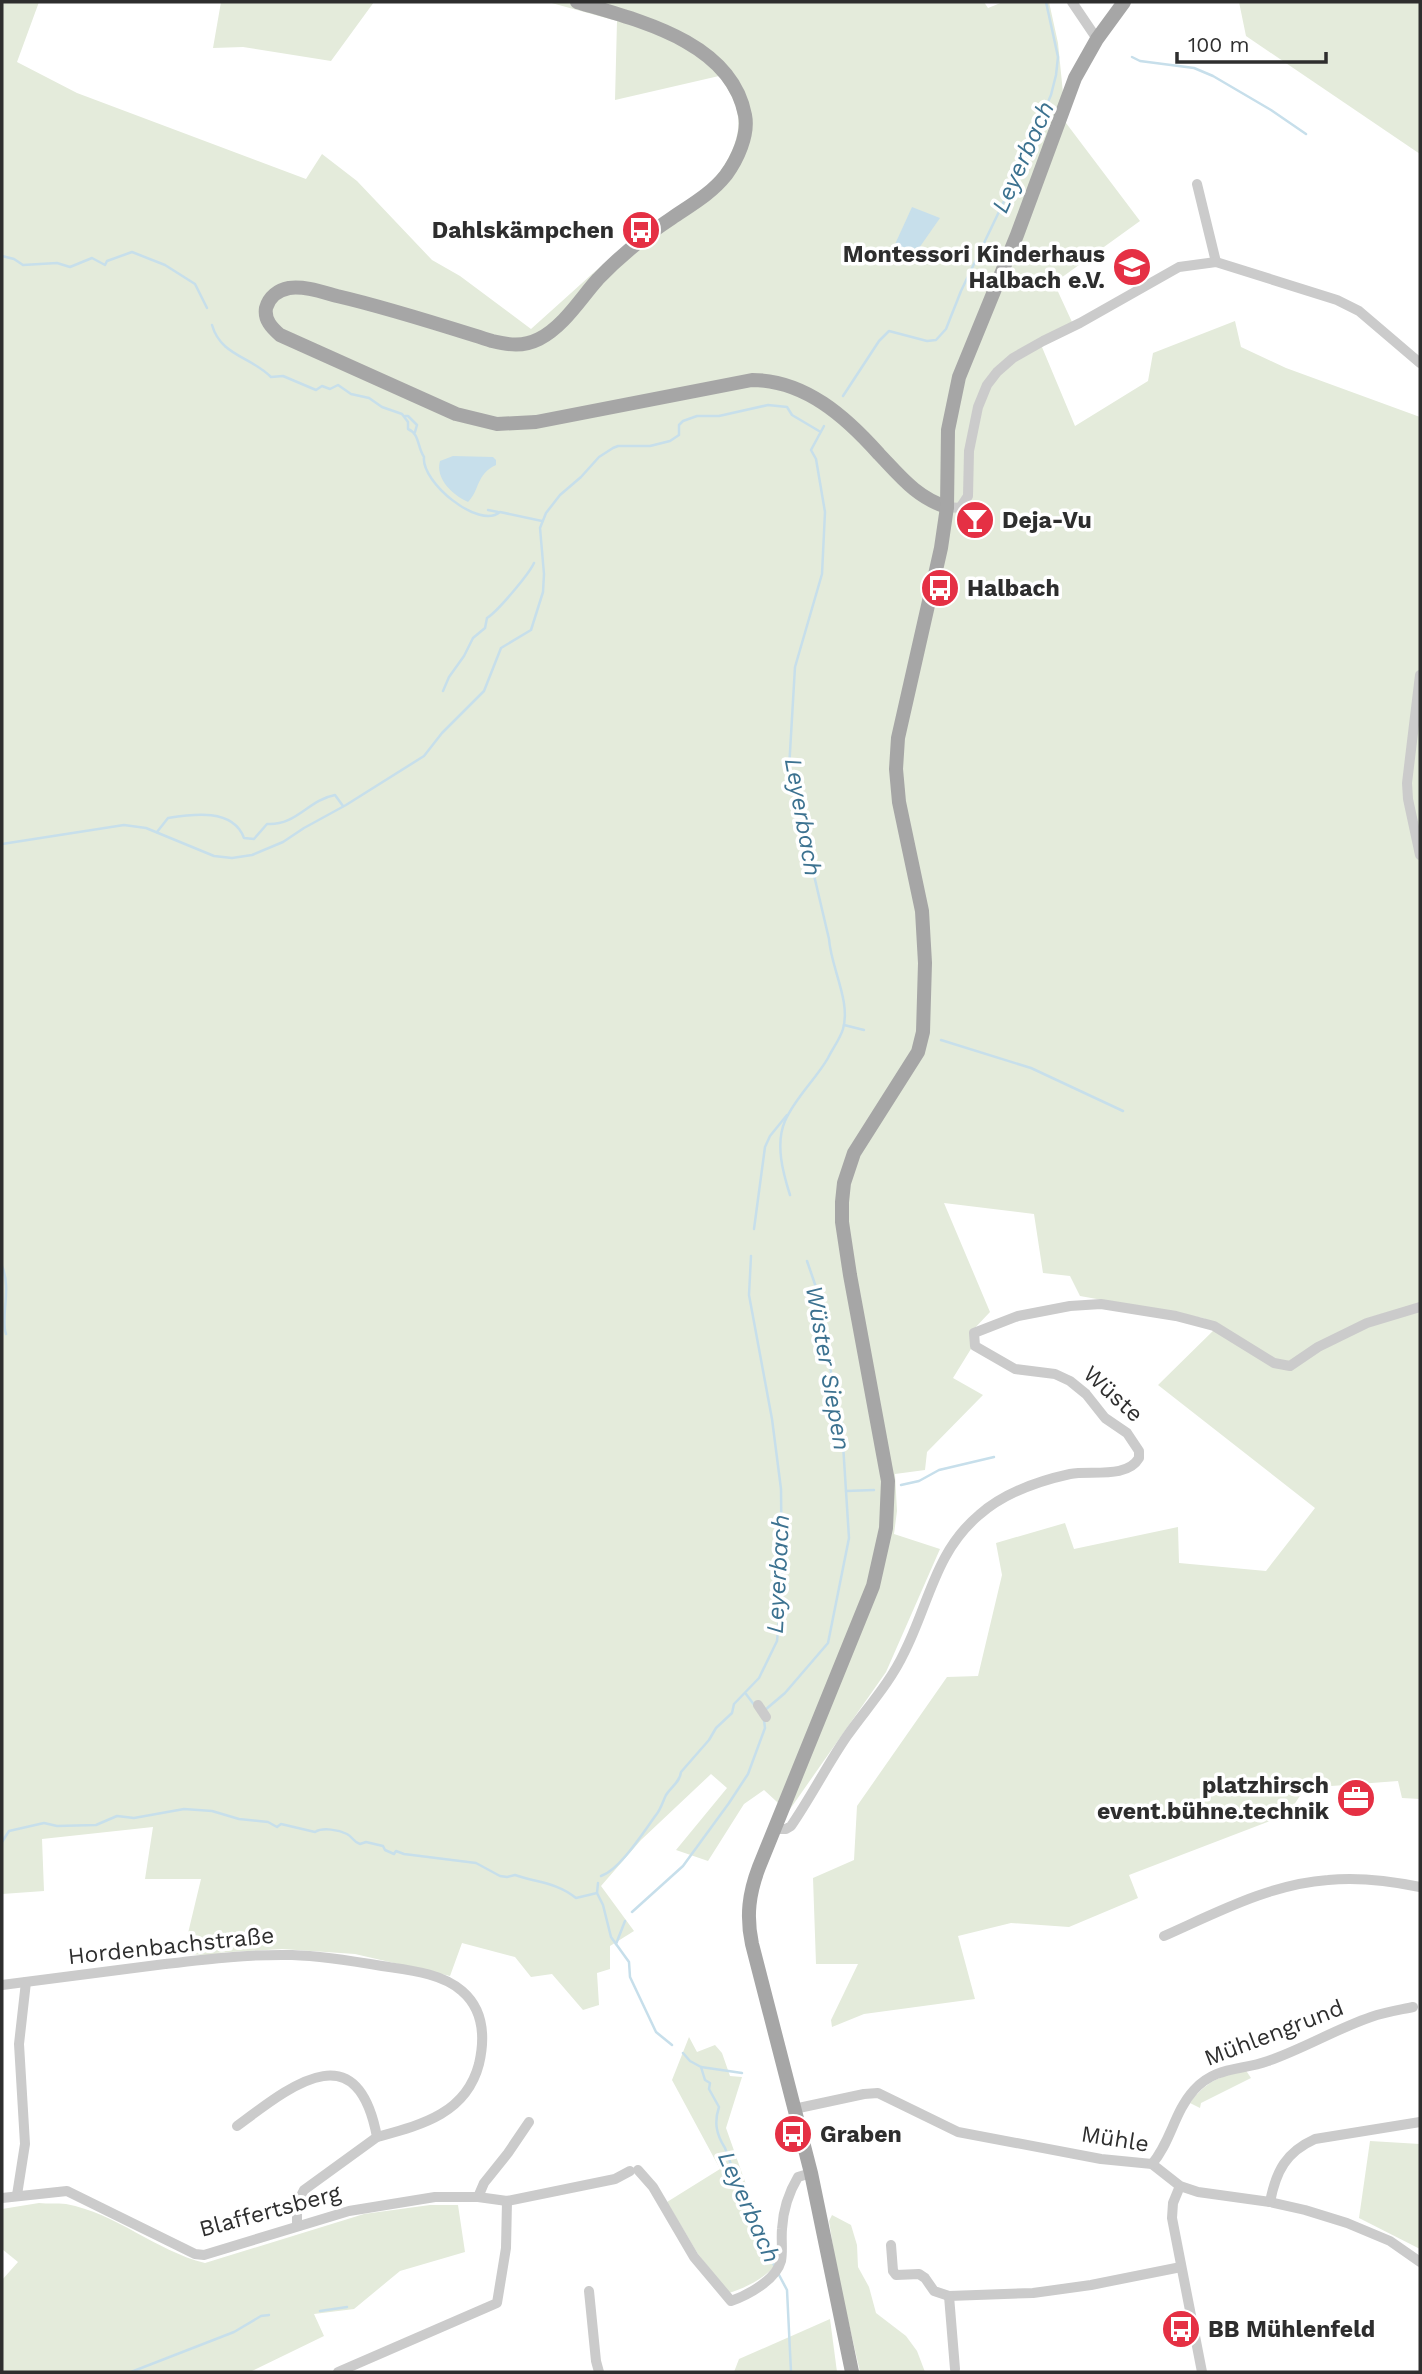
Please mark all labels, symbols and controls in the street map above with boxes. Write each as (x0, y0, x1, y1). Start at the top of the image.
scale bar (1177, 21, 1326, 65)
text: 100 m (1188, 32, 1250, 57)
water label: Leyerbach (986, 97, 1060, 217)
bus stop icon: Dahlskämpchen (620, 209, 662, 251)
place label: Dahlskämpchen (432, 217, 614, 244)
place label: Montessori Kinderhaus Halbach e.V. (843, 241, 1105, 294)
school or university icon: Montessori Kinderhaus Halbach e.V. (1111, 246, 1153, 288)
bar icon: Deja-Vu (954, 499, 996, 541)
place label: Deja-Vu (1002, 507, 1092, 534)
bus stop icon: Halbach (919, 567, 961, 609)
place label: Halbach (967, 575, 1060, 602)
water label: Leyerbach (779, 756, 827, 878)
water label: Wüster Siepen (800, 1283, 856, 1453)
street label: Wüste (1078, 1360, 1148, 1428)
water label: Leyerbach (761, 1514, 795, 1634)
place label: platzhirsch event.bühne.technik (1097, 1772, 1330, 1825)
office icon: platzhirsch event.bühne.technik (1335, 1777, 1377, 1819)
street label: Hordenbachstraße (67, 1922, 275, 1970)
street label: Mühlengrund (1201, 1994, 1347, 2072)
bus stop icon: Graben (772, 2113, 814, 2155)
street label: Mühle (1079, 2120, 1151, 2158)
place label: Graben (820, 2121, 902, 2148)
water label: Leyerbach (712, 2147, 786, 2267)
street label: Blaffertsberg (196, 2179, 344, 2243)
bus stop icon: BB Mühlenfeld (1160, 2308, 1202, 2350)
place label: BB Mühlenfeld (1208, 2316, 1375, 2343)

